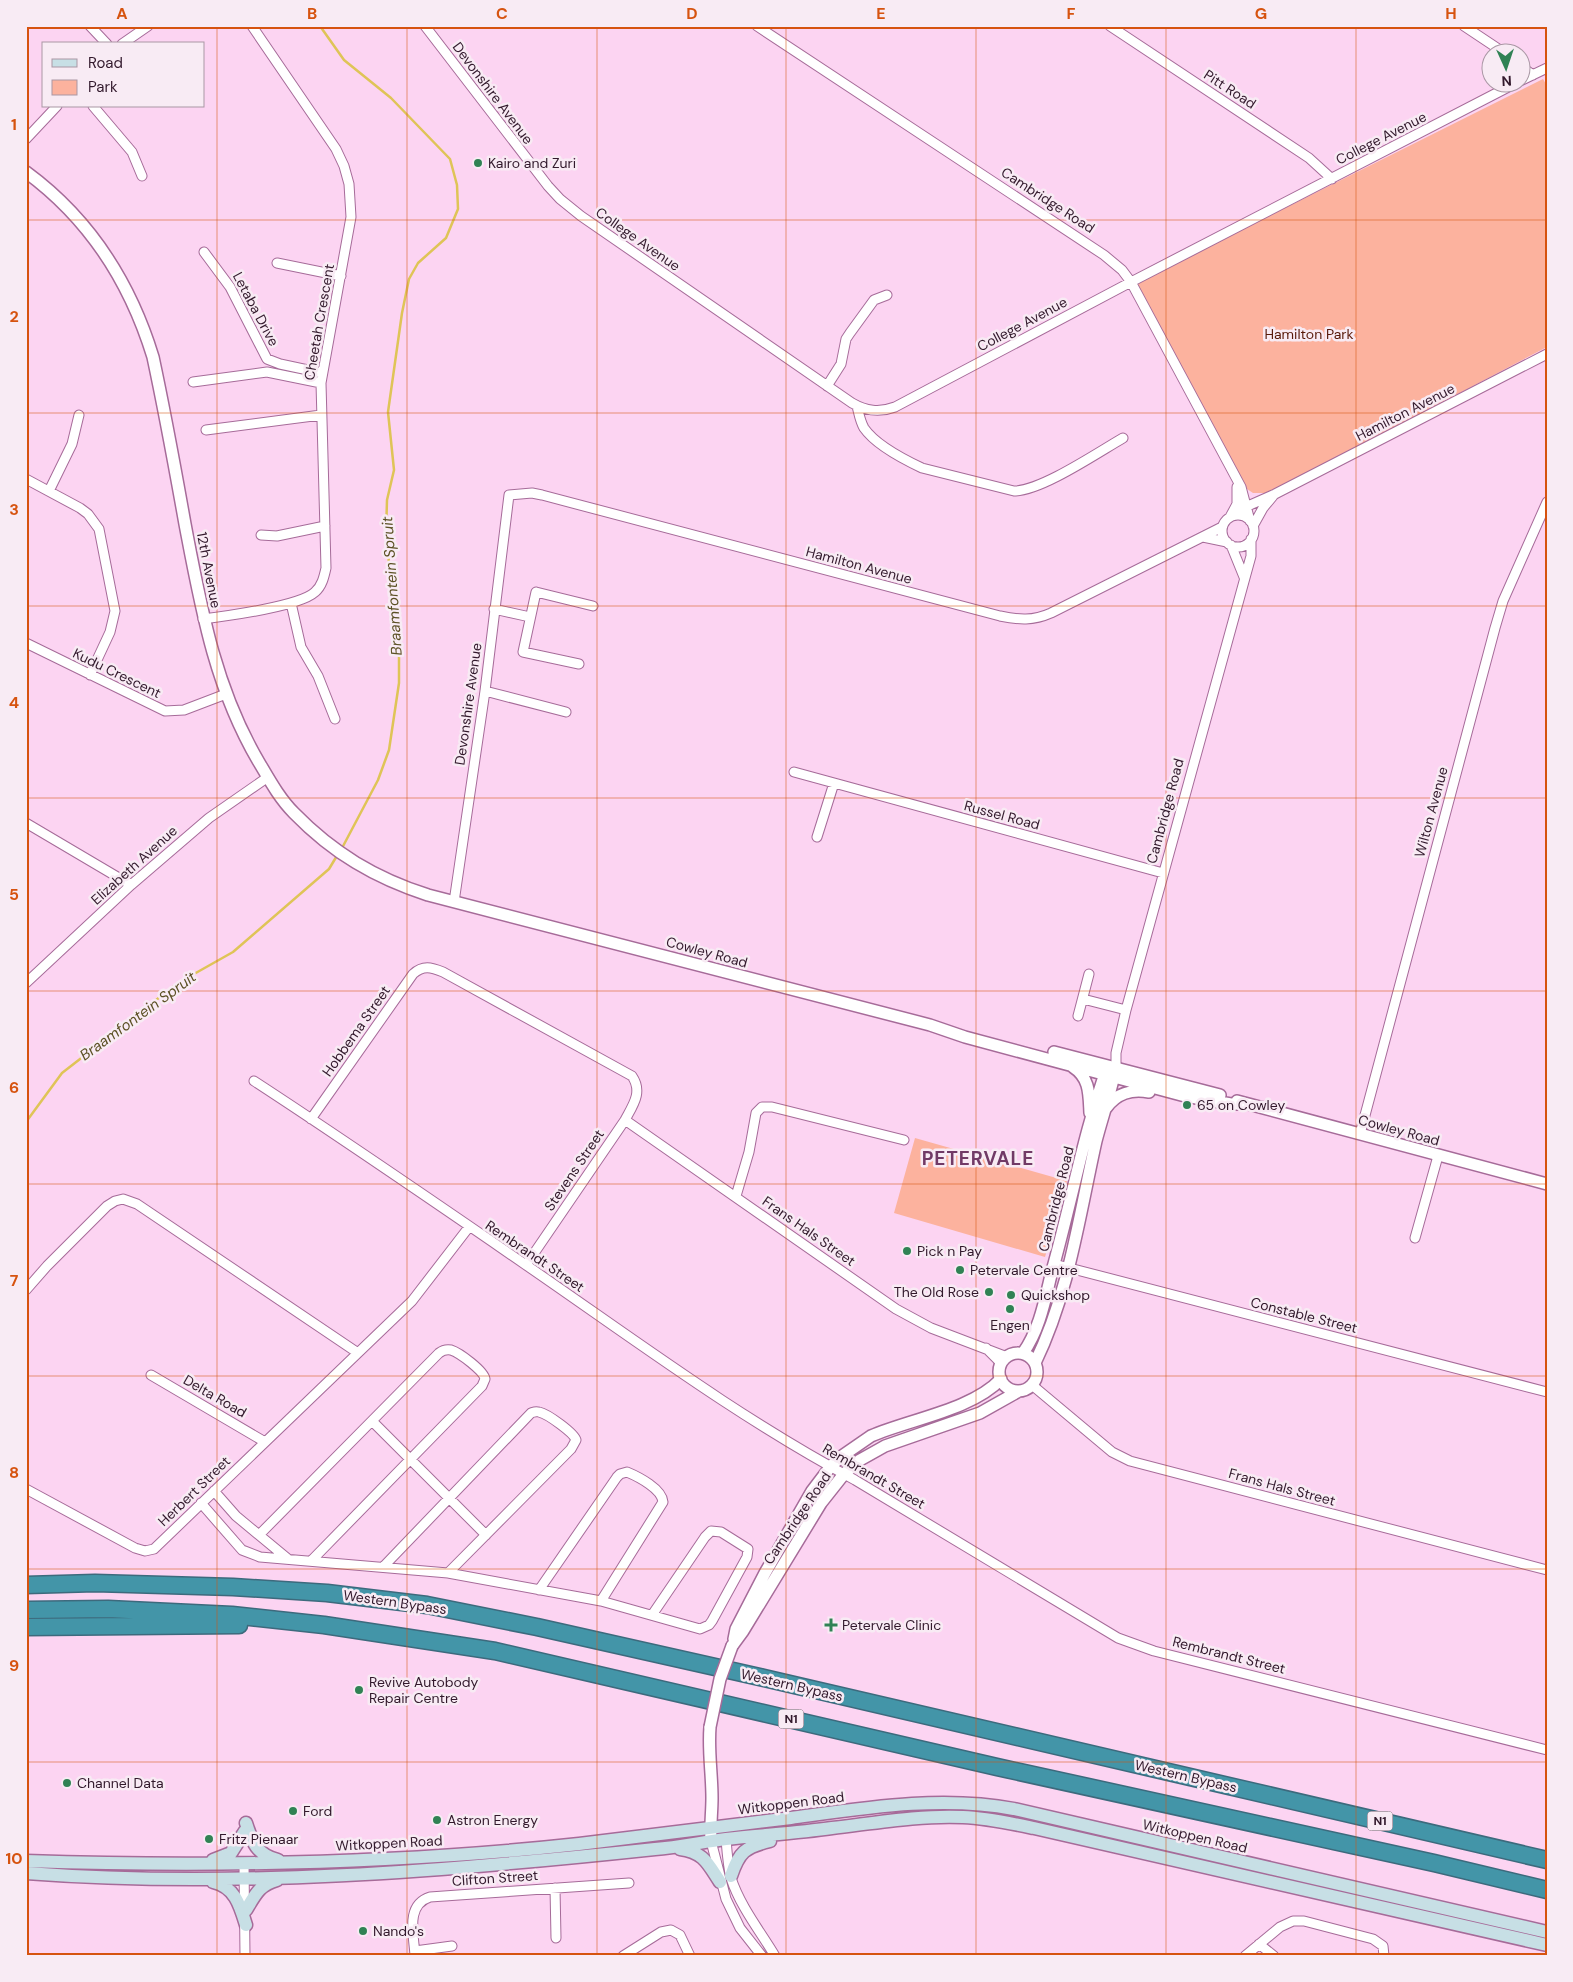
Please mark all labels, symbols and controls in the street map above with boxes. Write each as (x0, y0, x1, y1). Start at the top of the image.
text: A (116, 3, 128, 24)
text: B (307, 3, 317, 24)
text: C (496, 3, 508, 24)
text: D (686, 3, 698, 24)
text: E (876, 3, 886, 24)
text: F (1067, 3, 1076, 24)
text: G (1255, 3, 1267, 24)
text: H (1445, 3, 1457, 24)
street label: Devonshire Avenue (449, 38, 537, 148)
legend (42, 42, 205, 108)
north arrow (1480, 42, 1530, 92)
text: Road (88, 53, 123, 73)
street label: Pitt Road (1200, 65, 1260, 113)
text: N (1501, 72, 1512, 90)
text: Park (88, 77, 118, 97)
street label: College Avenue (1333, 107, 1429, 169)
text: 1 (11, 114, 17, 135)
place label: Kairo and Zuri (488, 154, 576, 172)
marker: Kairo and Zuri (472, 157, 484, 169)
street label: Cambridge Road (998, 163, 1098, 237)
street label: College Avenue (592, 203, 684, 275)
street label: Cheetah Crescent (300, 262, 338, 382)
street label: Letaba Drive (229, 269, 283, 349)
street label: College Avenue (974, 293, 1070, 355)
text: 2 (9, 306, 19, 327)
park label: Hamilton Park (1264, 325, 1354, 343)
street label: Hamilton Avenue (1352, 379, 1458, 445)
text: 3 (9, 499, 19, 520)
water label: Braamfontein Spruit (377, 516, 407, 656)
street label: 12th Avenue (193, 530, 225, 610)
street label: Hamilton Avenue (804, 542, 914, 588)
street label: Devonshire Avenue (451, 642, 485, 766)
street label: Kudu Crescent (70, 644, 164, 702)
text: 4 (9, 692, 19, 713)
street label: Cambridge Road (1142, 757, 1188, 865)
street label: Wilton Avenue (1410, 765, 1452, 859)
street label: Russel Road (962, 796, 1042, 834)
street label: Elizabeth Avenue (87, 822, 181, 908)
text: 5 (9, 884, 19, 905)
street label: Cowley Road (664, 932, 750, 972)
water label: Braamfontein Spruit (76, 967, 200, 1065)
street label: Hobbema Street (318, 982, 394, 1080)
text: 6 (9, 1077, 19, 1098)
place label: 65 on Cowley (1197, 1096, 1285, 1114)
marker: 65 on Cowley (1181, 1099, 1193, 1111)
street label: Cowley Road (1356, 1110, 1442, 1150)
street label: Stevens Street (540, 1126, 608, 1214)
street label: Cambridge Road (1034, 1144, 1078, 1254)
district label: PETERVALE (922, 1146, 1034, 1171)
street label: Frans Hals Street (759, 1192, 859, 1270)
street label: Rembrandt Street (482, 1216, 588, 1296)
place label: Pick n Pay (917, 1242, 982, 1260)
marker: Pick n Pay (901, 1245, 913, 1257)
place label: Petervale Centre (970, 1261, 1078, 1279)
marker: Petervale Centre (954, 1264, 966, 1276)
text: 7 (10, 1270, 19, 1291)
place label: The Old Rose (894, 1283, 979, 1301)
marker: The Old Rose (983, 1286, 995, 1298)
place label: Quickshop (1021, 1286, 1090, 1304)
marker: Quickshop (1005, 1289, 1017, 1301)
street label: Constable Street (1249, 1293, 1359, 1337)
marker: Engen (1004, 1303, 1016, 1315)
place label: Engen (990, 1316, 1030, 1334)
street label: Delta Road (180, 1371, 250, 1421)
street label: Rembrandt Street (819, 1439, 929, 1513)
street label: Herbert Street (154, 1452, 234, 1530)
text: 8 (9, 1462, 19, 1483)
street label: Frans Hals Street (1227, 1464, 1337, 1510)
street label: Cambridge Road (759, 1468, 835, 1568)
street label: Western Bypass (342, 1586, 448, 1618)
place label: Petervale Clinic (842, 1616, 941, 1634)
marker: Petervale Clinic (824, 1618, 838, 1632)
street label: Rembrandt Street (1171, 1632, 1287, 1678)
text: 9 (9, 1655, 19, 1676)
street label: Western Bypass (739, 1664, 845, 1706)
place label: Revive Autobody Repair Centre (369, 1673, 479, 1707)
marker: Revive Autobody Repair Centre (353, 1684, 365, 1696)
road number: N1 (778, 1710, 804, 1728)
street label: Western Bypass (1133, 1755, 1239, 1797)
place label: Channel Data (77, 1774, 164, 1792)
marker: Channel Data (61, 1777, 73, 1789)
street label: Witkoppen Road (737, 1788, 845, 1818)
place label: Ford (303, 1802, 332, 1820)
marker: Ford (287, 1805, 299, 1817)
place label: Astron Energy (447, 1811, 538, 1829)
road number: N1 (1368, 1812, 1392, 1830)
marker: Astron Energy (431, 1814, 443, 1826)
street label: Witkoppen Road (1141, 1815, 1249, 1857)
place label: Fritz Pienaar (219, 1830, 299, 1848)
street label: Witkoppen Road (335, 1831, 443, 1855)
marker: Fritz Pienaar (203, 1833, 215, 1845)
text: 10 (5, 1848, 23, 1869)
street label: Clifton Street (451, 1866, 539, 1890)
place label: Nando's (373, 1922, 424, 1940)
marker: Nando's (357, 1925, 369, 1937)

